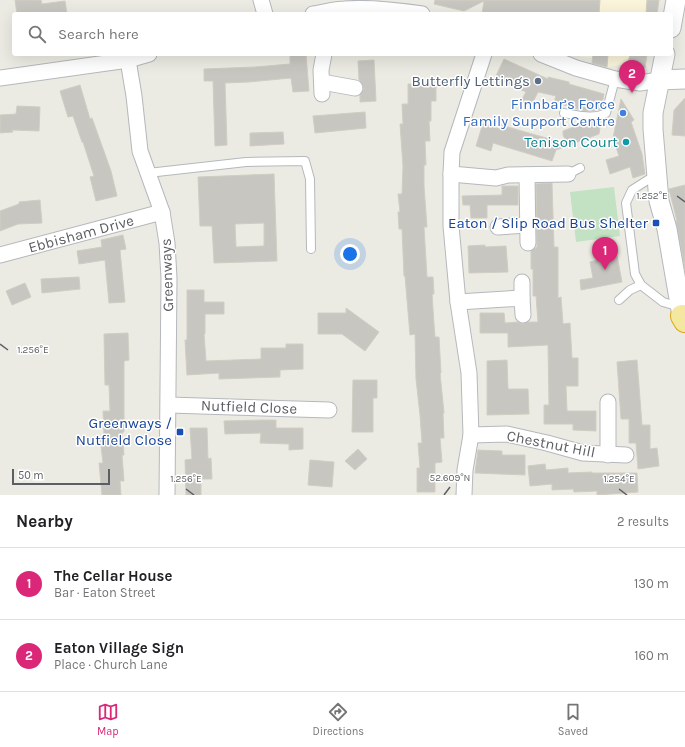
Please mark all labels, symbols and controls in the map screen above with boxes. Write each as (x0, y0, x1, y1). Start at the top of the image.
search box (12, 12, 673, 56)
icon: search (26, 23, 48, 45)
text: Search here (58, 25, 139, 43)
pin: 2 (619, 60, 645, 93)
place label: Butterfly Lettings (411, 72, 530, 90)
marker: Butterfly Lettings (533, 76, 543, 86)
place label: Finnbar’s Force Family Support Centre (463, 95, 615, 130)
marker: Finnbar’s Force Family Support Centre (618, 108, 628, 118)
place label: Tenison Court (524, 133, 618, 151)
marker: Tenison Court (621, 137, 631, 147)
text: 1.252°E (636, 190, 668, 202)
street label: Ebbisham Drive (26, 211, 136, 257)
place label: Eaton / Slip Road Bus Shelter (448, 214, 649, 232)
marker: Eaton / Slip Road Bus Shelter (651, 218, 661, 228)
pin: 1 (592, 237, 618, 270)
street label: Greenways (157, 238, 177, 312)
your location (340, 244, 360, 264)
text: 1.256°E (17, 344, 49, 356)
street label: Nutfield Close (201, 396, 297, 418)
place label: Greenways / Nutfield Close (76, 414, 172, 449)
marker: Greenways / Nutfield Close (175, 427, 185, 437)
street label: Chestnut Hill (505, 427, 597, 461)
scale bar (12, 467, 110, 486)
text: 50 m (18, 469, 44, 482)
text: 52.609°N (430, 472, 470, 484)
text: 1.256°E (170, 473, 202, 485)
text: 1.254°E (603, 473, 635, 485)
text: Nearby (16, 511, 73, 531)
text: 2 results (617, 514, 669, 529)
text: The Cellar House (54, 567, 172, 585)
text: 1 (27, 576, 31, 591)
text: 130 m (634, 576, 669, 591)
text: Bar · Eaton Street (54, 585, 156, 600)
text: Eaton Village Sign (54, 639, 184, 657)
text: 2 (25, 648, 33, 663)
text: 160 m (634, 648, 669, 663)
text: Place · Church Lane (54, 657, 168, 672)
tab: Map (97, 701, 119, 738)
tab: Directions (312, 701, 364, 738)
tab: Saved (558, 701, 588, 738)

